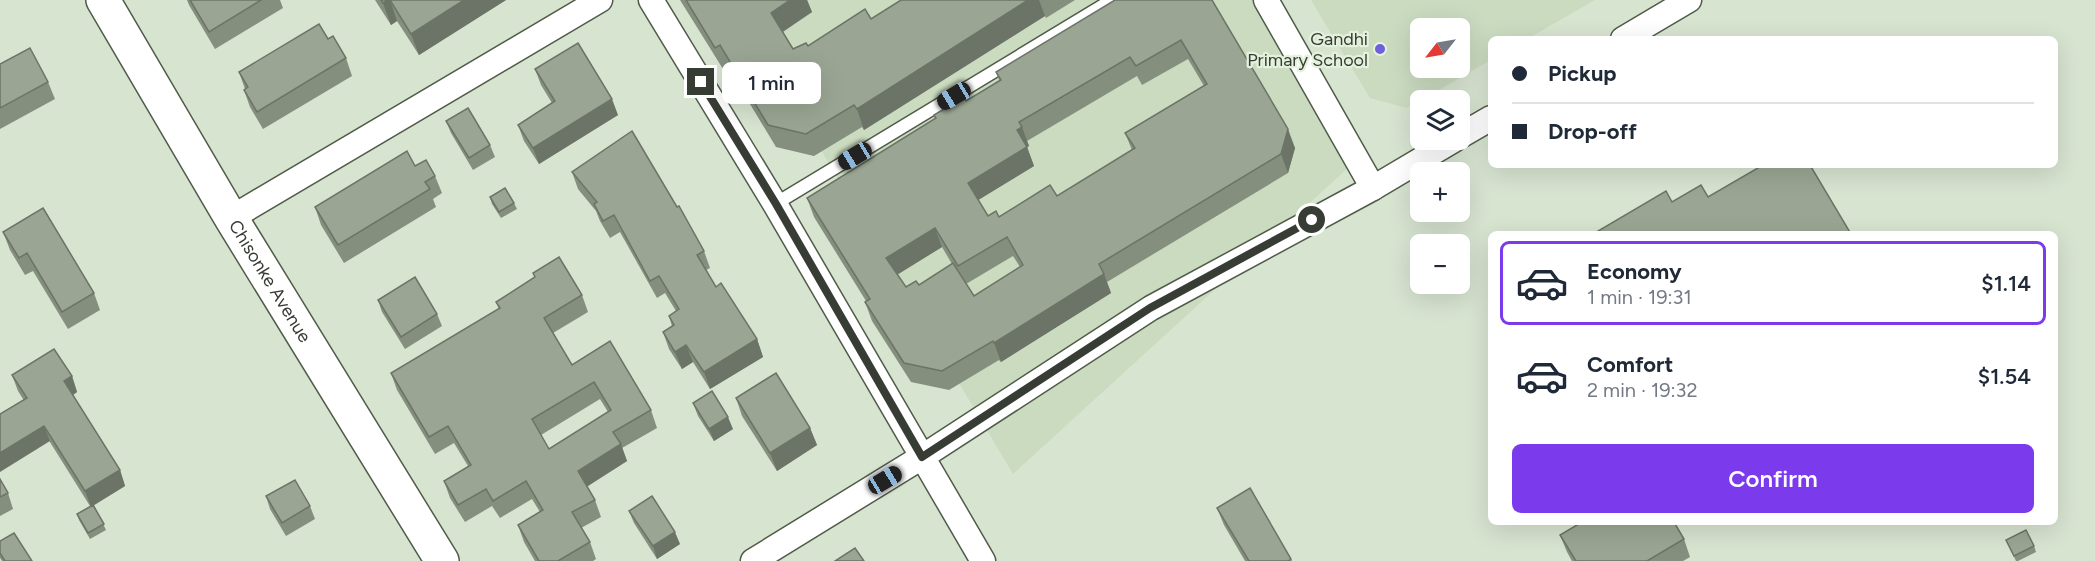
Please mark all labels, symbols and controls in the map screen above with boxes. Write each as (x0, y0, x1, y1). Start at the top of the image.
north arrow (1410, 18, 1470, 78)
map controls (1410, 18, 1470, 294)
place label: Gandhi Primary School (1247, 28, 1368, 71)
marker: Gandhi Primary School (1373, 42, 1387, 56)
text: Pickup (1548, 60, 1617, 87)
callout: 1 min (722, 61, 821, 103)
route end (687, 68, 714, 95)
text: 1 min (748, 71, 795, 95)
car (934, 79, 974, 113)
button: layers (1410, 90, 1470, 150)
text: Drop-off (1548, 118, 1637, 145)
car (835, 139, 875, 173)
button: + (1410, 162, 1470, 222)
route start (1298, 206, 1325, 233)
street label: Chisonke Avenue (224, 216, 316, 347)
button: − (1410, 234, 1470, 294)
icon: car (1515, 256, 1569, 310)
text: Economy (1587, 258, 1682, 285)
text: $1.14 (1981, 270, 2031, 297)
text: 1 min · 19:31 (1587, 285, 1692, 309)
icon: car (1515, 349, 1569, 403)
text: Comfort (1587, 351, 1673, 378)
text: $1.54 (1978, 363, 2031, 390)
text: 2 min · 19:32 (1587, 378, 1698, 402)
button: Confirm (1512, 444, 2034, 513)
car (865, 463, 905, 497)

